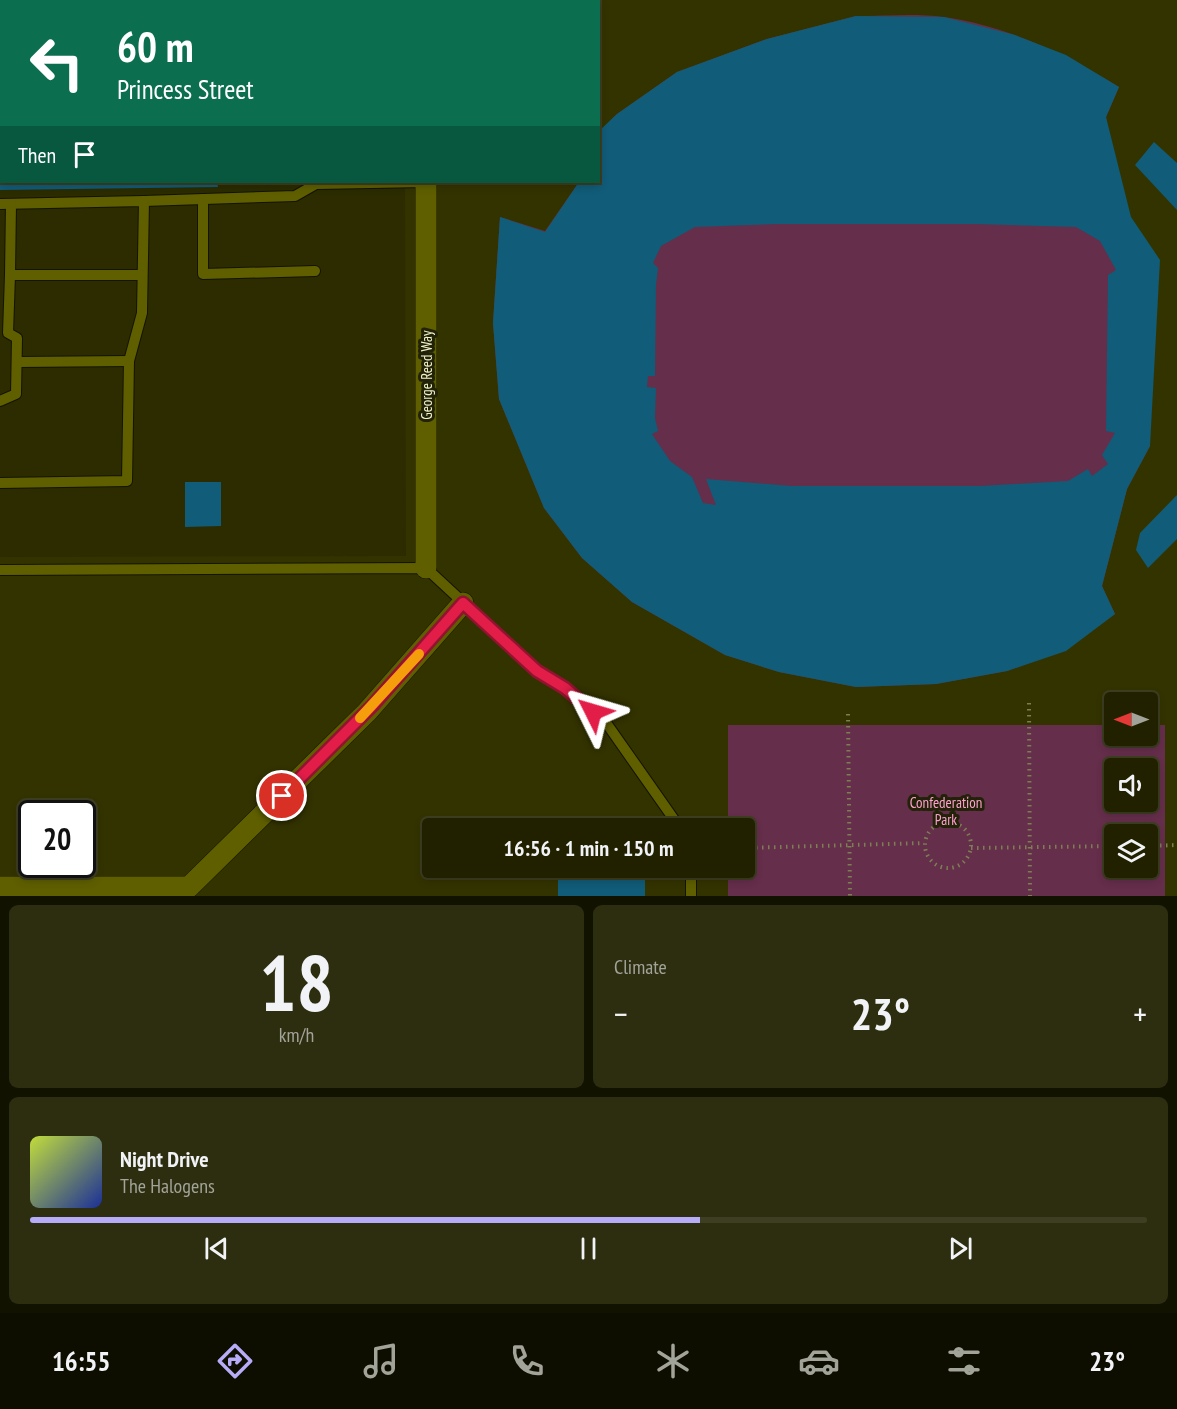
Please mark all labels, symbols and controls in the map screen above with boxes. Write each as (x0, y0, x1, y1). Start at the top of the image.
text: 60 m (117, 19, 194, 74)
icon: left (18, 24, 96, 102)
text: Princess Street (117, 72, 254, 106)
icon: arrive (68, 138, 101, 171)
text: Then (18, 141, 56, 169)
street label: George Reed Way (417, 330, 436, 420)
position arrow (561, 680, 625, 744)
north arrow (1104, 692, 1158, 746)
map controls (1104, 692, 1158, 878)
button: sound (1104, 758, 1158, 812)
pin (256, 770, 307, 821)
icon: arrive (265, 779, 298, 812)
park label: Confederation Park (910, 793, 982, 829)
speed limit sign: 20 (18, 800, 96, 878)
button: layers (1104, 824, 1158, 878)
text: 16:56 · 1 min · 150 m (503, 834, 674, 862)
text: 18 (259, 932, 334, 1033)
text: Climate (614, 954, 667, 980)
text: 23° (851, 984, 910, 1042)
text: − (614, 992, 628, 1035)
text: + (1133, 992, 1147, 1035)
text: km/h (279, 1022, 314, 1048)
text: Night Drive (120, 1145, 209, 1173)
text: The Halogens (120, 1173, 215, 1199)
icon: previous (200, 1232, 233, 1265)
icon: pause (572, 1232, 605, 1265)
icon: next (944, 1232, 977, 1265)
icon: directions (214, 1340, 256, 1382)
icon: music (360, 1340, 402, 1382)
icon: phone (506, 1340, 548, 1382)
icon: climate (652, 1340, 694, 1382)
icon: car (798, 1340, 840, 1382)
icon: filters (943, 1340, 985, 1382)
text: 16:55 (52, 1344, 110, 1378)
text: 23° (1089, 1344, 1125, 1378)

